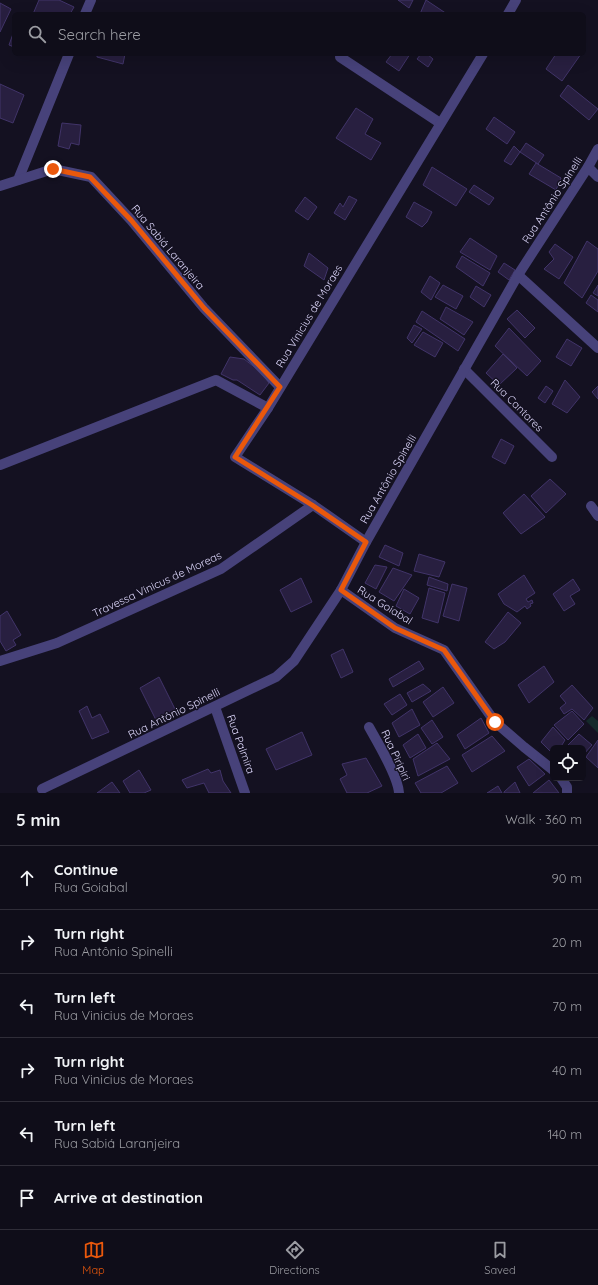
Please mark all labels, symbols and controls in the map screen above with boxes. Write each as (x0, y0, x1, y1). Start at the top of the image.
search box (12, 12, 586, 56)
icon: search (26, 23, 48, 45)
text: Search here (58, 25, 141, 44)
street label: Rua Antônio Spinelli (519, 154, 585, 246)
route end (44, 160, 62, 178)
street label: Rua Sabiá Laranjeira (128, 202, 208, 292)
street label: Rua Vinicius de Moraes (273, 262, 345, 370)
street label: Rua Cantares (488, 376, 546, 434)
street label: Rua Antônio Spinelli (357, 432, 419, 526)
street label: Travessa Vinicus de Moreas (90, 548, 224, 620)
street label: Rua Goiabal (355, 583, 415, 627)
street label: Rua Antônio Spinelli (126, 685, 222, 741)
street label: Rua Palmira (224, 712, 258, 776)
route start (486, 713, 504, 731)
street label: Rua Piripiri (378, 727, 414, 783)
map controls (550, 745, 586, 781)
button: locate (550, 745, 586, 781)
text: 5 min (16, 809, 60, 830)
text: Walk · 360 m (505, 811, 582, 827)
text: Continue (54, 860, 118, 879)
icon: ahead (16, 867, 38, 889)
text: 90 m (552, 870, 582, 886)
text: Rua Goiabal (54, 879, 128, 895)
text: Turn right (54, 924, 125, 943)
icon: right (16, 931, 38, 953)
text: 20 m (552, 934, 582, 950)
text: Rua Antônio Spinelli (54, 943, 173, 959)
text: Turn left (54, 988, 116, 1007)
icon: left (16, 995, 38, 1017)
text: 70 m (552, 998, 582, 1014)
text: Rua Vinicius de Moraes (54, 1007, 193, 1023)
text: Turn right (54, 1052, 125, 1071)
icon: right (16, 1059, 38, 1081)
text: 40 m (552, 1062, 582, 1078)
text: Rua Vinicius de Moraes (54, 1071, 193, 1087)
text: Turn left (54, 1116, 116, 1135)
icon: left (16, 1123, 38, 1145)
text: 140 m (547, 1126, 582, 1142)
text: Rua Sabiá Laranjeira (54, 1135, 180, 1151)
icon: arrive (16, 1187, 38, 1209)
text: Arrive at destination (54, 1188, 203, 1207)
tab: Map (82, 1239, 105, 1277)
tab: Directions (269, 1239, 320, 1277)
tab: Saved (484, 1239, 516, 1277)

